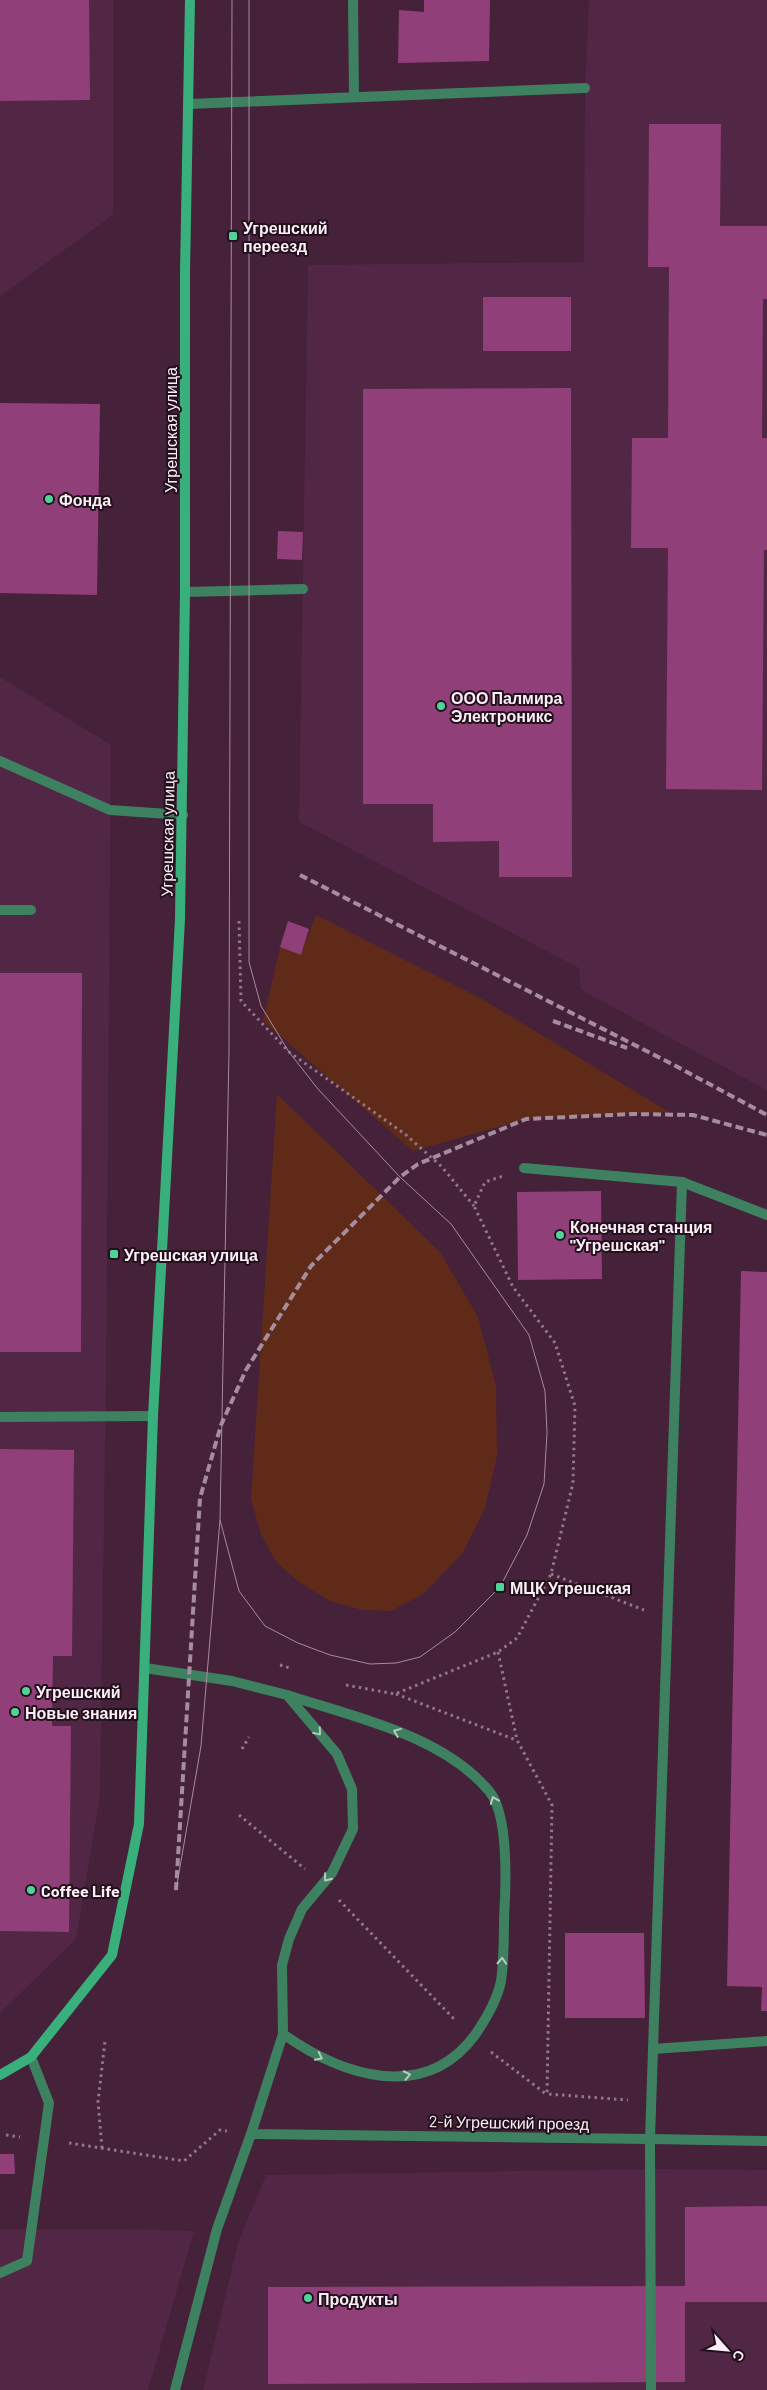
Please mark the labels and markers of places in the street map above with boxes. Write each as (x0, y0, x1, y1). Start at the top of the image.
place label: Угрешский переезд (243, 218, 328, 255)
marker: Угрешский переезд (227, 230, 239, 242)
place label: Фонда (59, 490, 111, 509)
marker: Фонда (43, 493, 55, 505)
place label: ООО Палмира Электроникс (451, 688, 563, 725)
marker: ООО Палмира Электроникс (435, 700, 447, 712)
place label: Конечная станция "Угрешская" (570, 1217, 712, 1254)
marker: Конечная станция "Угрешская" (554, 1229, 566, 1241)
place label: Угрешская улица (124, 1245, 258, 1264)
marker: Угрешская улица (108, 1248, 120, 1260)
place label: МЦК Угрешская (510, 1578, 631, 1597)
marker: МЦК Угрешская (494, 1581, 506, 1593)
place label: Угрешский (36, 1682, 121, 1701)
marker: Угрешский (20, 1685, 32, 1697)
place label: Новые знания (25, 1703, 137, 1722)
marker: Новые знания (9, 1706, 21, 1718)
place label: Coffee Life (41, 1881, 120, 1900)
marker: Coffee Life (25, 1884, 37, 1896)
place label: Продукты (318, 2289, 398, 2308)
marker: Продукты (302, 2292, 314, 2304)

